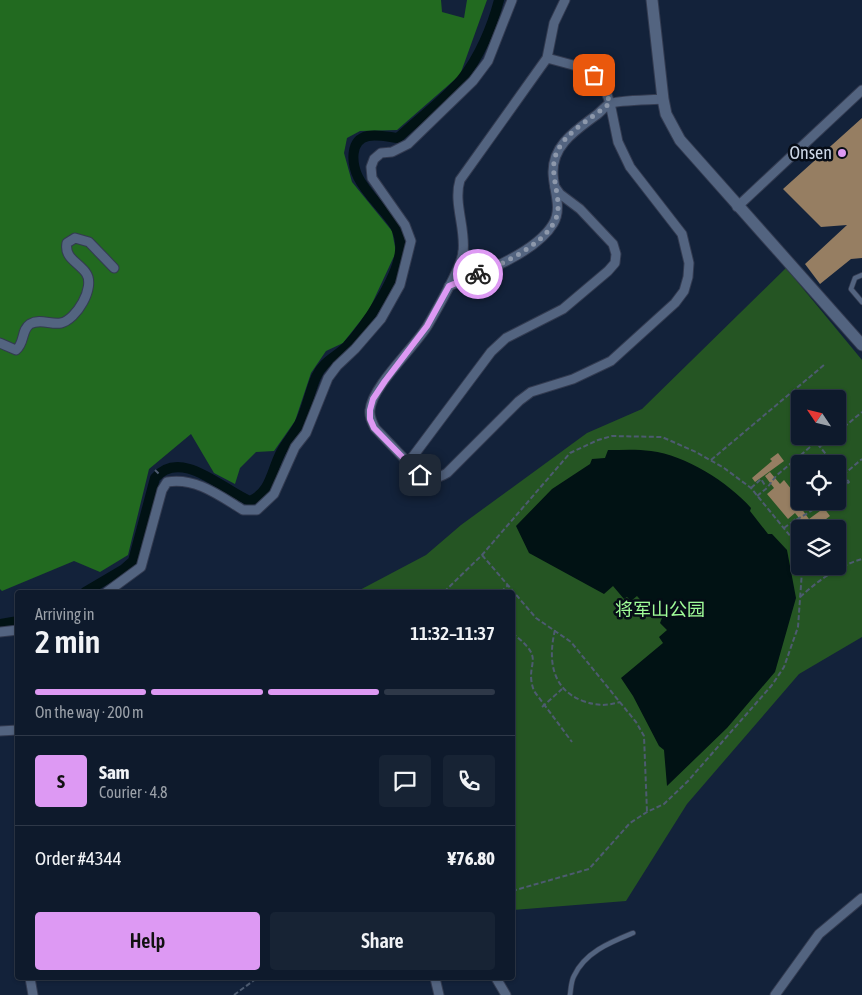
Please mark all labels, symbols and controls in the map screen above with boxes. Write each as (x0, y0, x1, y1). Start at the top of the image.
pin (573, 54, 615, 96)
icon: bag (580, 61, 608, 89)
place label: Onsen (790, 142, 832, 163)
marker: Onsen (836, 147, 848, 159)
courier (453, 249, 503, 299)
icon: bike (464, 260, 492, 288)
north arrow (791, 390, 846, 445)
map controls (791, 390, 846, 575)
pin (399, 454, 441, 496)
button: locate (791, 455, 846, 510)
icon: home (406, 461, 434, 489)
button: layers (791, 520, 846, 575)
park label: 将军山公园 (615, 599, 705, 620)
text: Arriving in (35, 605, 95, 623)
text: 11:32–11:37 (410, 622, 495, 644)
text: 2 min (35, 623, 100, 660)
text: On the way · 200 m (35, 703, 144, 721)
button: chat (379, 755, 431, 807)
button: phone (443, 755, 495, 807)
text: Sam (99, 761, 130, 783)
text: S (57, 770, 65, 792)
text: Courier · 4.8 (99, 783, 168, 801)
text: Order #4344 (35, 847, 122, 869)
text: ¥76.80 (447, 847, 495, 869)
button: Help (35, 912, 260, 970)
button: Share (270, 912, 495, 970)

